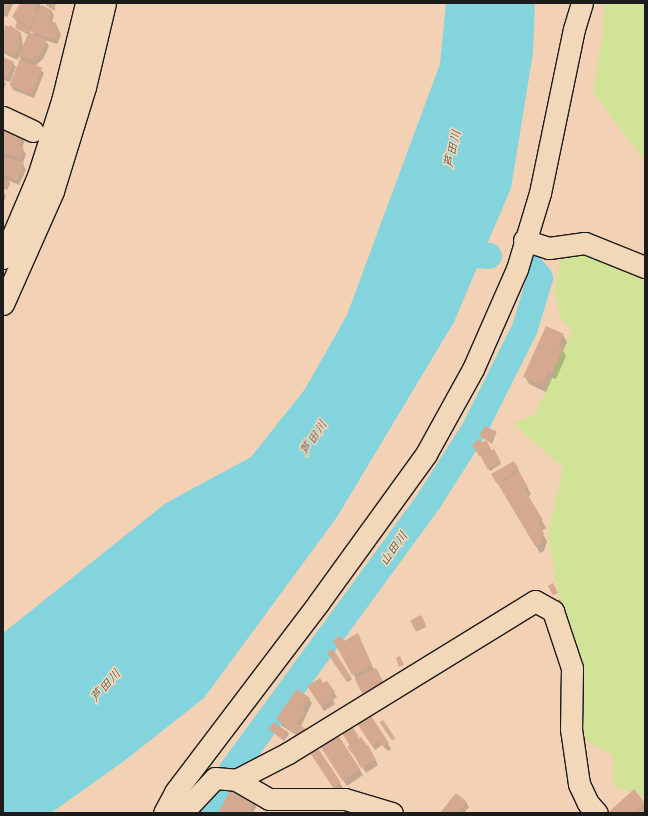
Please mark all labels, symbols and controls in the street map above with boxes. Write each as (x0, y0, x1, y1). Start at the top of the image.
water label: 芦田川 (441, 128, 465, 170)
water label: 芦田川 (297, 417, 331, 459)
water label: 山田川 (376, 529, 412, 569)
water label: 芦田川 (87, 666, 125, 706)

